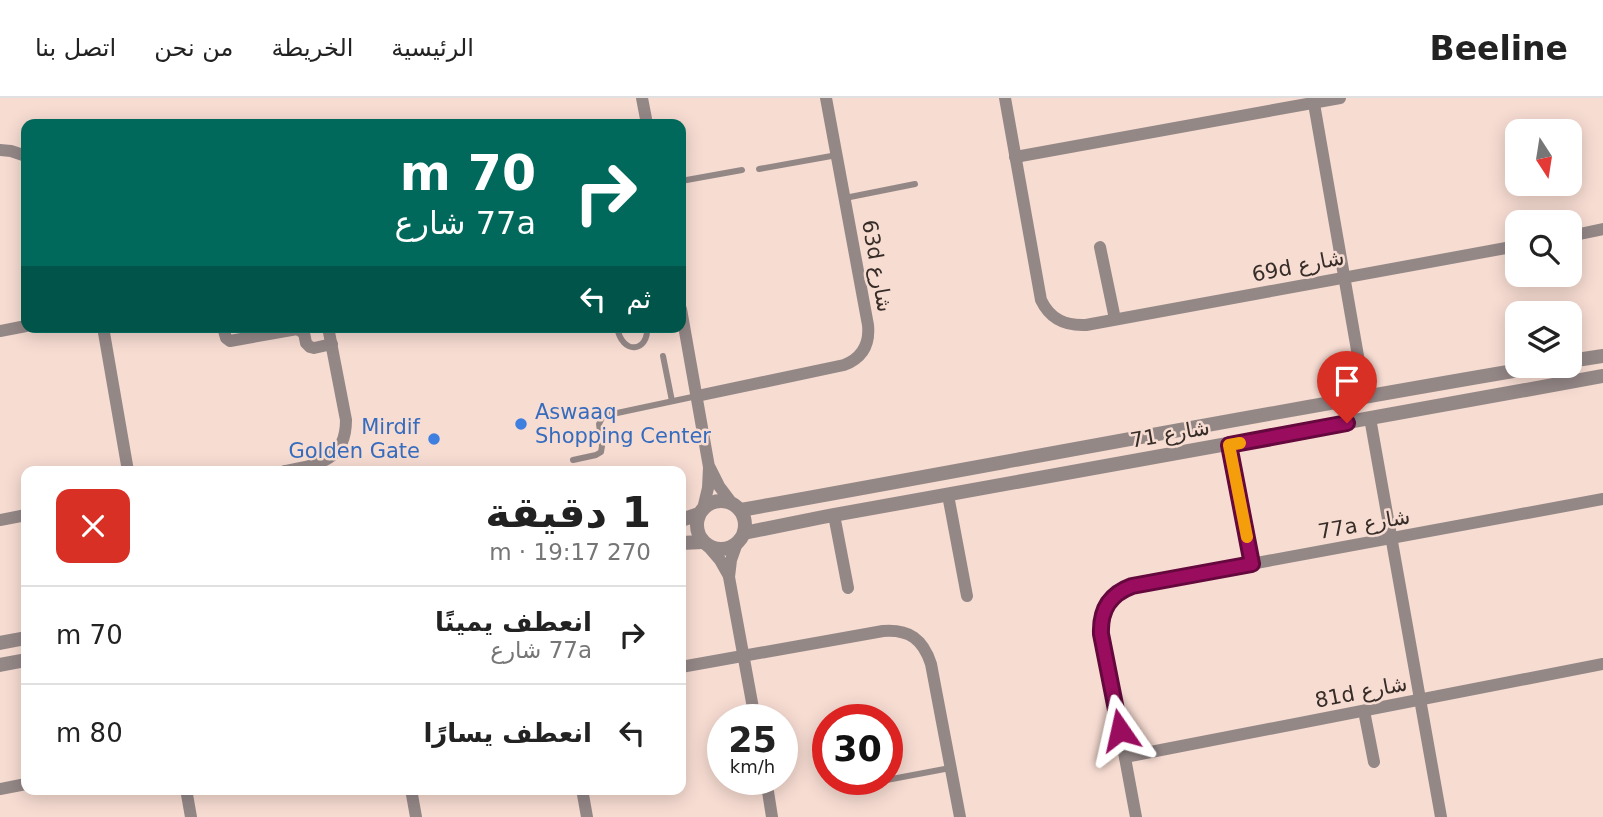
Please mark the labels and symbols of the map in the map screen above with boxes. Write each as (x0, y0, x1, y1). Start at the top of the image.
north arrow (1505, 119, 1582, 196)
street label: 63d شارع (857, 218, 897, 314)
street label: 69d شارع (1250, 245, 1346, 287)
pin (1317, 351, 1377, 423)
place label: Aswaaq Shopping Center (535, 400, 711, 448)
place label: Mirdif Golden Gate (289, 415, 421, 463)
street label: شارع 71 (1128, 415, 1212, 453)
marker: Aswaaq Shopping Center (513, 416, 529, 432)
marker: Mirdif Golden Gate (426, 431, 442, 447)
street label: 77a شارع (1316, 504, 1412, 544)
street label: 81d شارع (1313, 671, 1409, 713)
position arrow (1083, 693, 1157, 767)
speed limit sign: 30 (812, 704, 903, 795)

